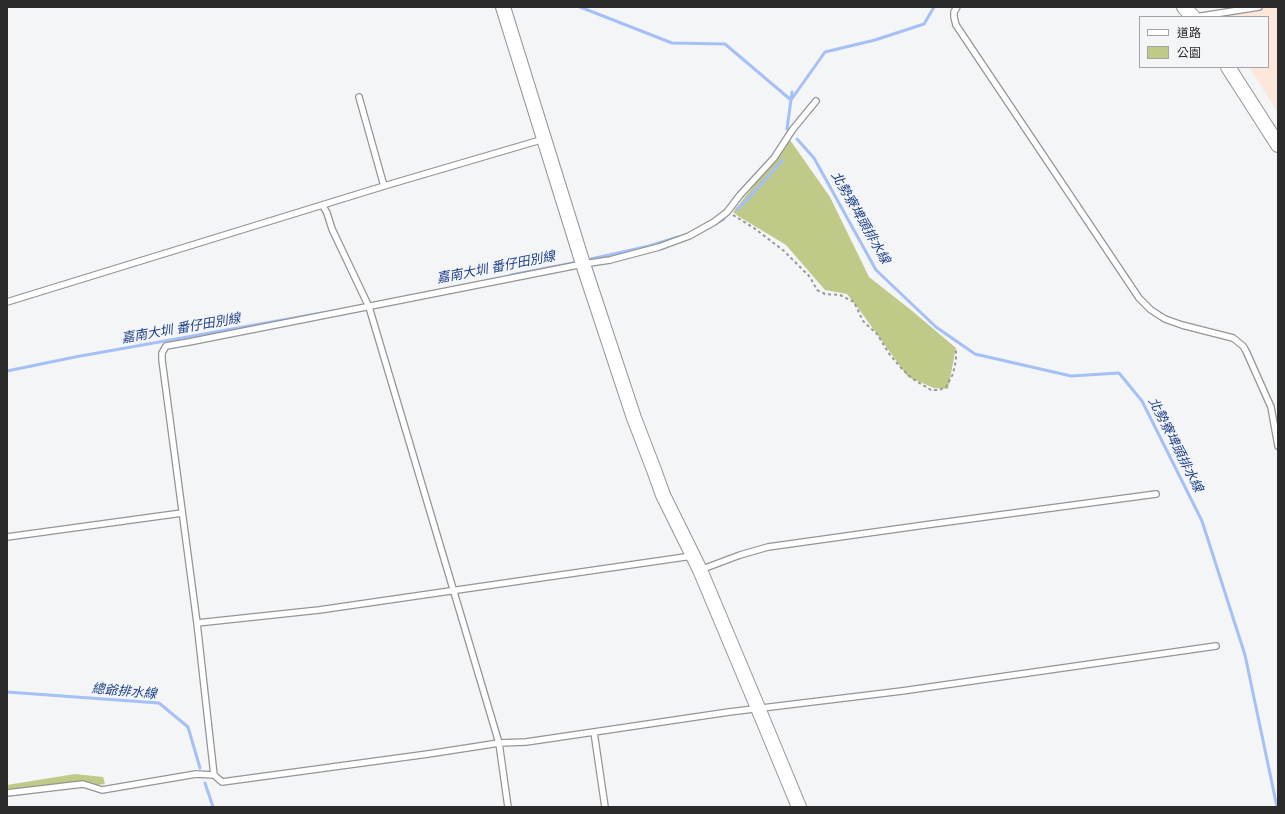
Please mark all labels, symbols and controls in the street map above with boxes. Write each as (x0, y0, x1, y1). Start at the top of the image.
legend (1139, 16, 1269, 68)
text: 道路 (1177, 25, 1201, 41)
text: 公園 (1177, 45, 1201, 61)
water label: 北勢寮埤頭排水線 (827, 169, 893, 267)
water label: 嘉南大圳 番仔田別線 (435, 249, 557, 287)
water label: 嘉南大圳 番仔田別線 (120, 311, 242, 347)
water label: 北勢寮埤頭排水線 (1144, 395, 1206, 495)
water label: 總爺排水線 (91, 681, 157, 703)

